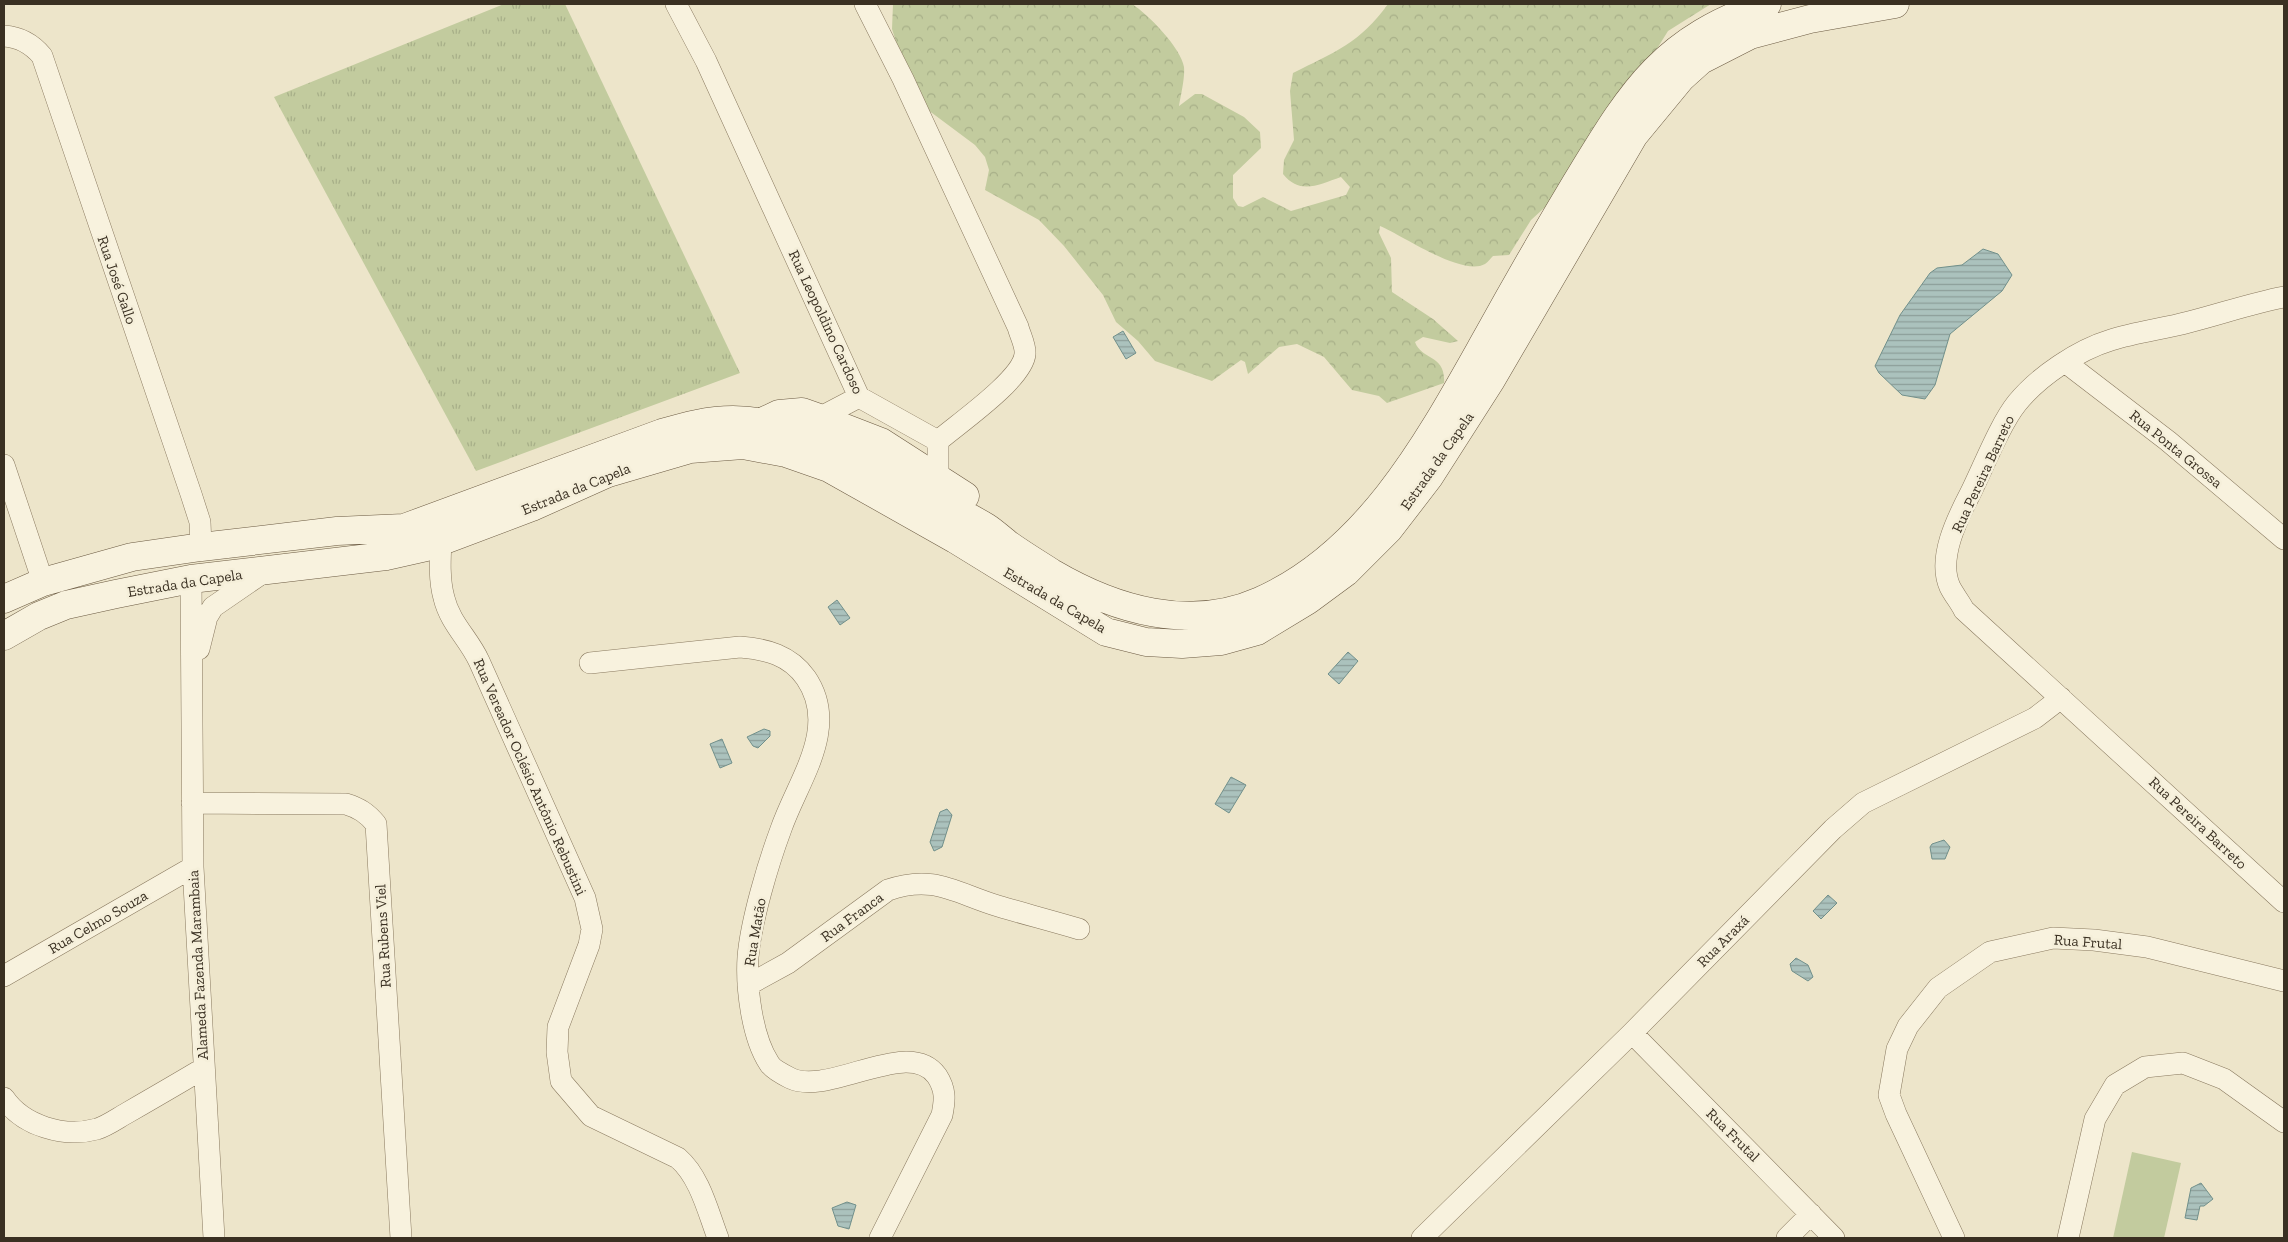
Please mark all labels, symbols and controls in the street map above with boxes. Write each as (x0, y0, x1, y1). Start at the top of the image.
street label: Rua José Gallo (93, 233, 141, 327)
street label: Rua Leopoldino Cardoso (785, 247, 867, 397)
street label: Rua Ponta Grossa (2126, 406, 2226, 492)
street label: Estrada da Capela (1396, 408, 1478, 514)
street label: Rua Pereira Barreto (1948, 412, 2018, 536)
street label: Estrada da Capela (519, 459, 633, 519)
street label: Estrada da Capela (1000, 563, 1110, 637)
street label: Estrada da Capela (126, 565, 244, 601)
street label: Rua Vereador Oclésio Antônio Rebustini (469, 656, 591, 898)
street label: Rua Pereira Barreto (2145, 773, 2251, 873)
street label: Alameda Fazenda Marambaia (184, 870, 212, 1060)
street label: Rua Rubens Viel (371, 884, 395, 988)
street label: Rua Celmo Souza (45, 886, 151, 958)
street label: Rua Franca (817, 888, 887, 946)
street label: Rua Matão (740, 896, 770, 968)
street label: Rua Araxá (1693, 911, 1753, 971)
street label: Rua Frutal (2053, 931, 2123, 953)
street label: Rua Frutal (1703, 1105, 1763, 1165)

